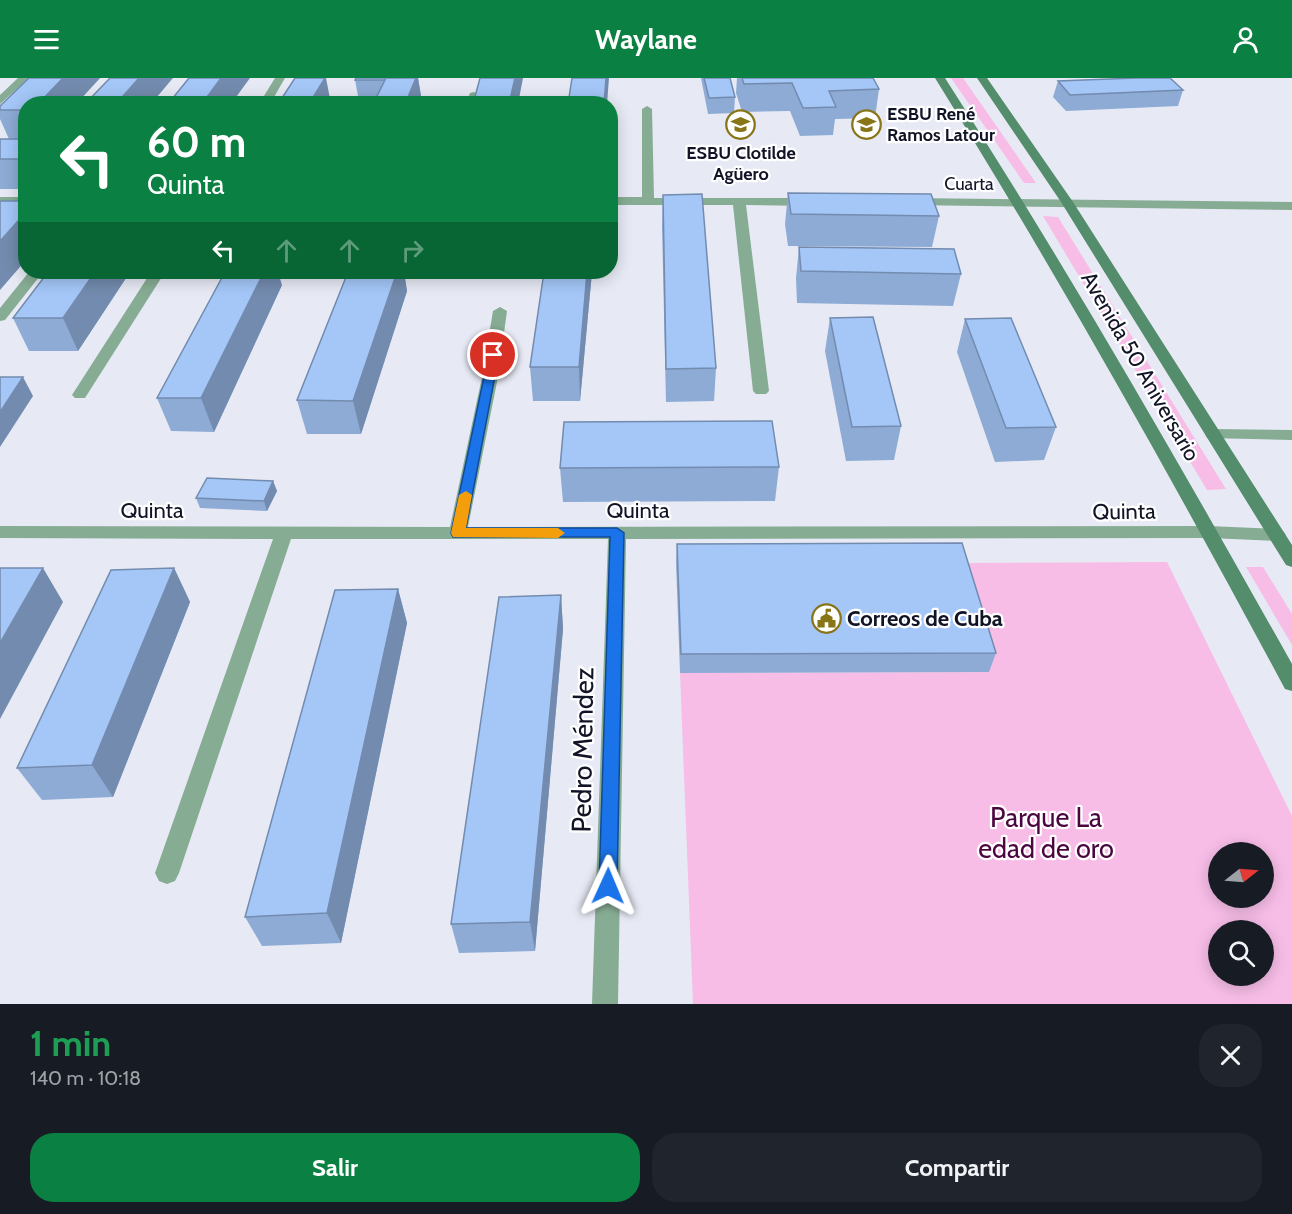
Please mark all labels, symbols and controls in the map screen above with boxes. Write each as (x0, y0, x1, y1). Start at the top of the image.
icon: menu (30, 23, 63, 56)
text: Waylane (595, 23, 697, 56)
icon: person (1229, 23, 1262, 56)
place label: ESBU René Ramos Latour (887, 103, 995, 146)
school or university icon: ESBU Clotilde Agüero (725, 108, 757, 140)
school or university icon: ESBU René Ramos Latour (850, 108, 882, 140)
text: 60 m (147, 116, 246, 168)
icon: left (48, 120, 126, 198)
place label: ESBU Clotilde Agüero (686, 142, 796, 185)
text: Quinta (147, 168, 224, 201)
street label: Cuarta (944, 173, 994, 195)
icon: left (207, 234, 240, 267)
icon: ahead (270, 234, 303, 267)
icon: ahead (333, 234, 366, 267)
icon: right (396, 234, 429, 267)
street label: Avenida 50 Aniversario (1075, 267, 1206, 466)
pin (467, 329, 518, 380)
icon: arrive (476, 338, 509, 371)
street label: Quinta (120, 497, 184, 524)
street label: Quinta (606, 497, 670, 524)
street label: Quinta (1092, 497, 1156, 526)
public building icon: Correos de Cuba (810, 602, 842, 634)
place label: Correos de Cuba (847, 605, 1003, 632)
street label: Pedro Méndez (565, 667, 600, 833)
park label: Parque La edad de oro (978, 801, 1114, 865)
north arrow (1208, 842, 1274, 908)
map controls (1208, 842, 1274, 986)
position arrow (576, 854, 640, 918)
button: search (1208, 920, 1274, 986)
text: 1 min (30, 1021, 111, 1065)
button: close (1199, 1024, 1262, 1087)
text: 140 m · 10:18 (30, 1066, 141, 1090)
button: Salir (30, 1133, 640, 1202)
button: Compartir (652, 1133, 1262, 1202)

